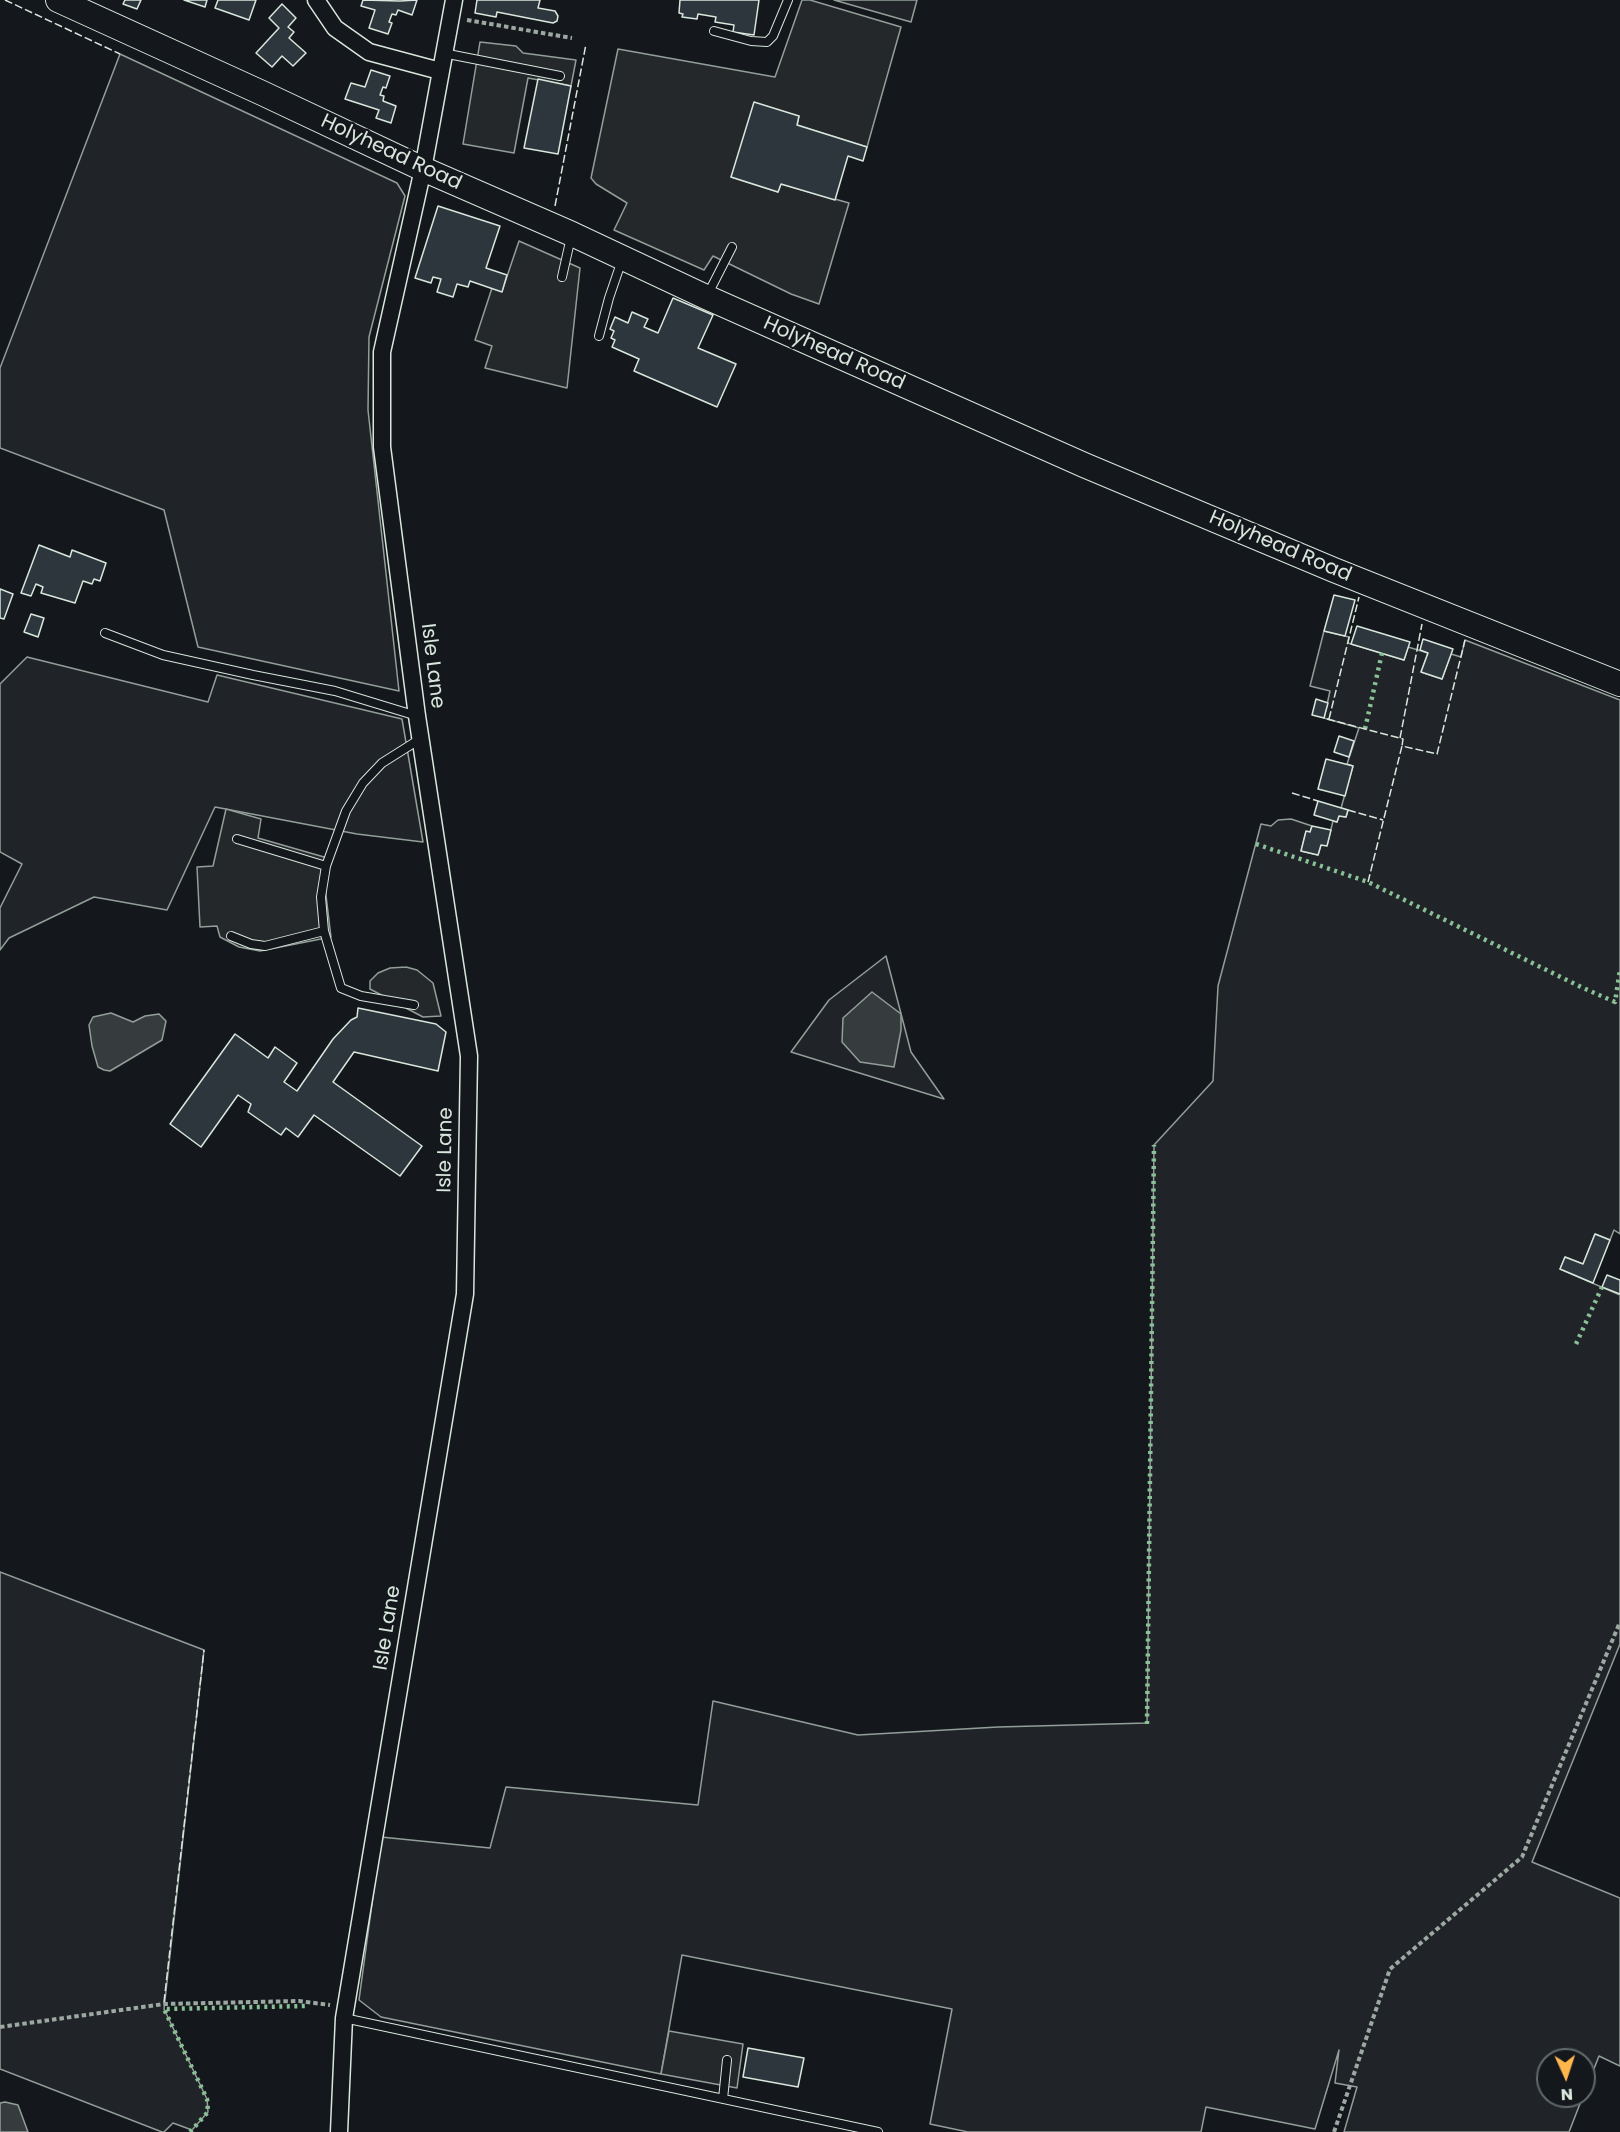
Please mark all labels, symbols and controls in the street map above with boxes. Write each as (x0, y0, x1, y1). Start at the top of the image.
street label: Holyhead Road (317, 110, 465, 196)
street label: Holyhead Road (760, 312, 908, 396)
street label: Holyhead Road (1205, 506, 1355, 588)
street label: Isle Lane (415, 622, 449, 710)
street label: Isle Lane (433, 1107, 459, 1193)
street label: Isle Lane (369, 1584, 407, 1672)
north arrow (1536, 2048, 1596, 2108)
text: N (1560, 2083, 1573, 2106)

